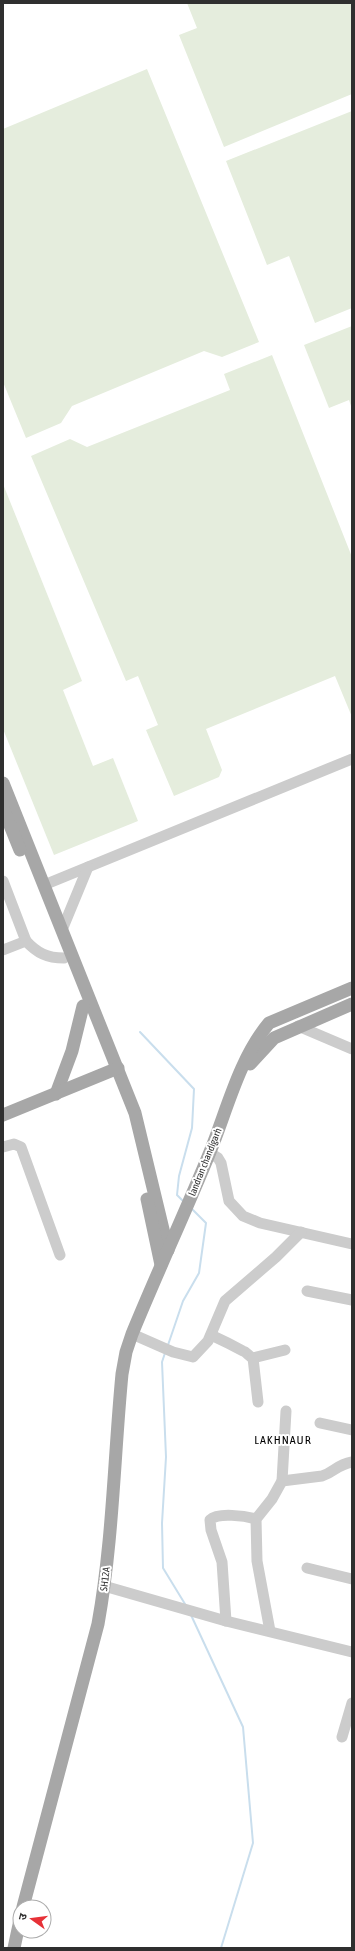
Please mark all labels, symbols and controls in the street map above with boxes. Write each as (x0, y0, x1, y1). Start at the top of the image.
street label: landran chandigarh (186, 1126, 224, 1198)
district label: LAKHNAUR (254, 1433, 312, 1447)
street label: SH12A (98, 1566, 112, 1592)
north arrow (12, 1899, 52, 1939)
text: उ (16, 1911, 29, 1921)

